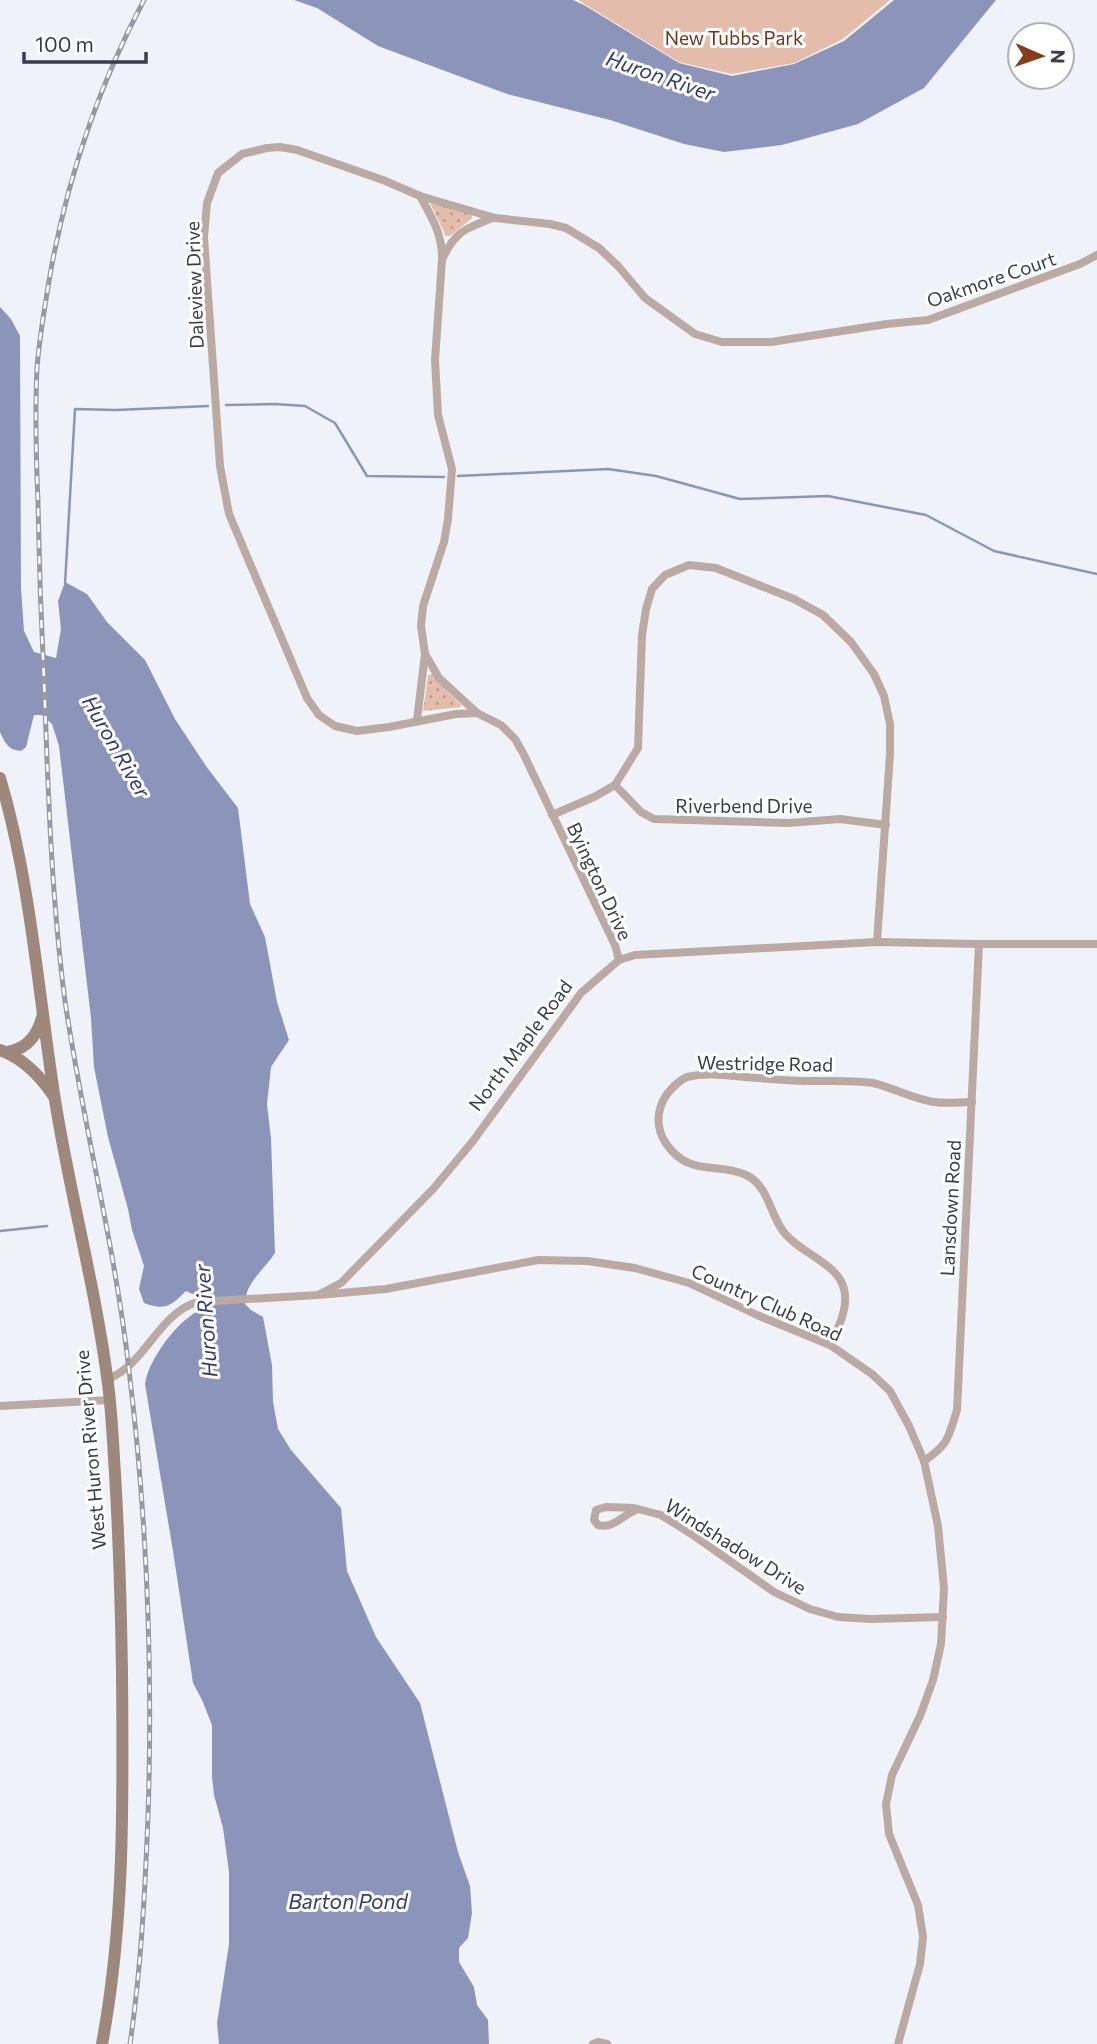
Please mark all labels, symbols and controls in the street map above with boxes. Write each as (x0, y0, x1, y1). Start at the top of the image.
scale bar (24, 21, 147, 65)
north arrow (1006, 21, 1076, 91)
park label: New Tubbs Park (665, 26, 803, 49)
text: 100 m (35, 31, 94, 56)
water label: Huron River (603, 45, 719, 106)
text: N (1047, 49, 1070, 64)
street label: Daleview Drive (180, 221, 208, 349)
street label: Oakmore Court (923, 246, 1059, 312)
water label: Huron River (78, 691, 157, 802)
street label: Riverbend Drive (675, 794, 813, 817)
street label: Byington Drive (563, 818, 637, 944)
street label: North Maple Road (463, 975, 577, 1115)
street label: Westridge Road (697, 1050, 833, 1076)
street label: Lansdown Road (935, 1139, 965, 1277)
street label: Country Club Road (688, 1258, 846, 1346)
water label: Huron River (189, 1263, 221, 1379)
street label: West Huron River Drive (70, 1349, 110, 1551)
street label: Windshadow Drive (661, 1493, 811, 1599)
water label: Barton Pond (288, 1888, 409, 1913)

